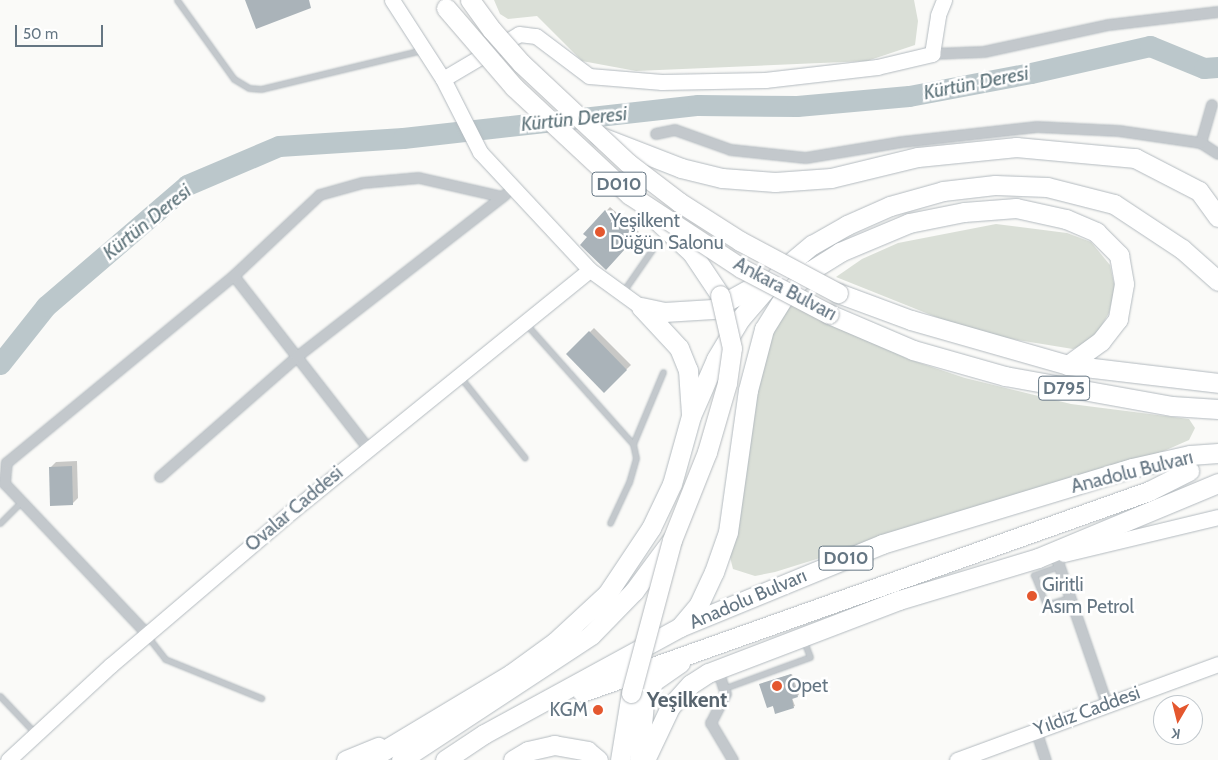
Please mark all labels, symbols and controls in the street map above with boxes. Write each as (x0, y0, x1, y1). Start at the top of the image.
scale bar (18, 15, 105, 47)
text: 50 m (23, 25, 58, 43)
water label: Kürtün Deresi (921, 61, 1031, 105)
water label: Kürtün Deresi (520, 101, 628, 137)
road number: D010 (590, 168, 648, 200)
water label: Kürtün Deresi (98, 179, 196, 265)
place label: Yeşilkent Düğün Salonu (610, 210, 724, 254)
marker: Yeşilkent Düğün Salonu (594, 226, 606, 238)
street label: Ankara Bulvarı (730, 252, 840, 326)
road number: D795 (1038, 372, 1090, 403)
street label: Anadolu Bulvarı (1069, 446, 1195, 498)
street label: Ovalar Caddesi (241, 462, 347, 556)
road number: D010 (817, 542, 875, 574)
street label: Anadolu Bulvarı (686, 564, 810, 634)
place label: Giritli Asım Petrol (1042, 574, 1134, 618)
marker: Giritli Asım Petrol (1026, 590, 1038, 602)
place label: Opet (787, 675, 828, 697)
marker: Opet (771, 680, 783, 692)
street label: Yıldız Caddesi (1031, 681, 1143, 741)
district label: Yeşilkent (647, 687, 727, 713)
north arrow (1153, 695, 1203, 745)
place label: KGM (550, 699, 588, 721)
marker: KGM (592, 704, 604, 716)
text: K (1170, 724, 1182, 743)

